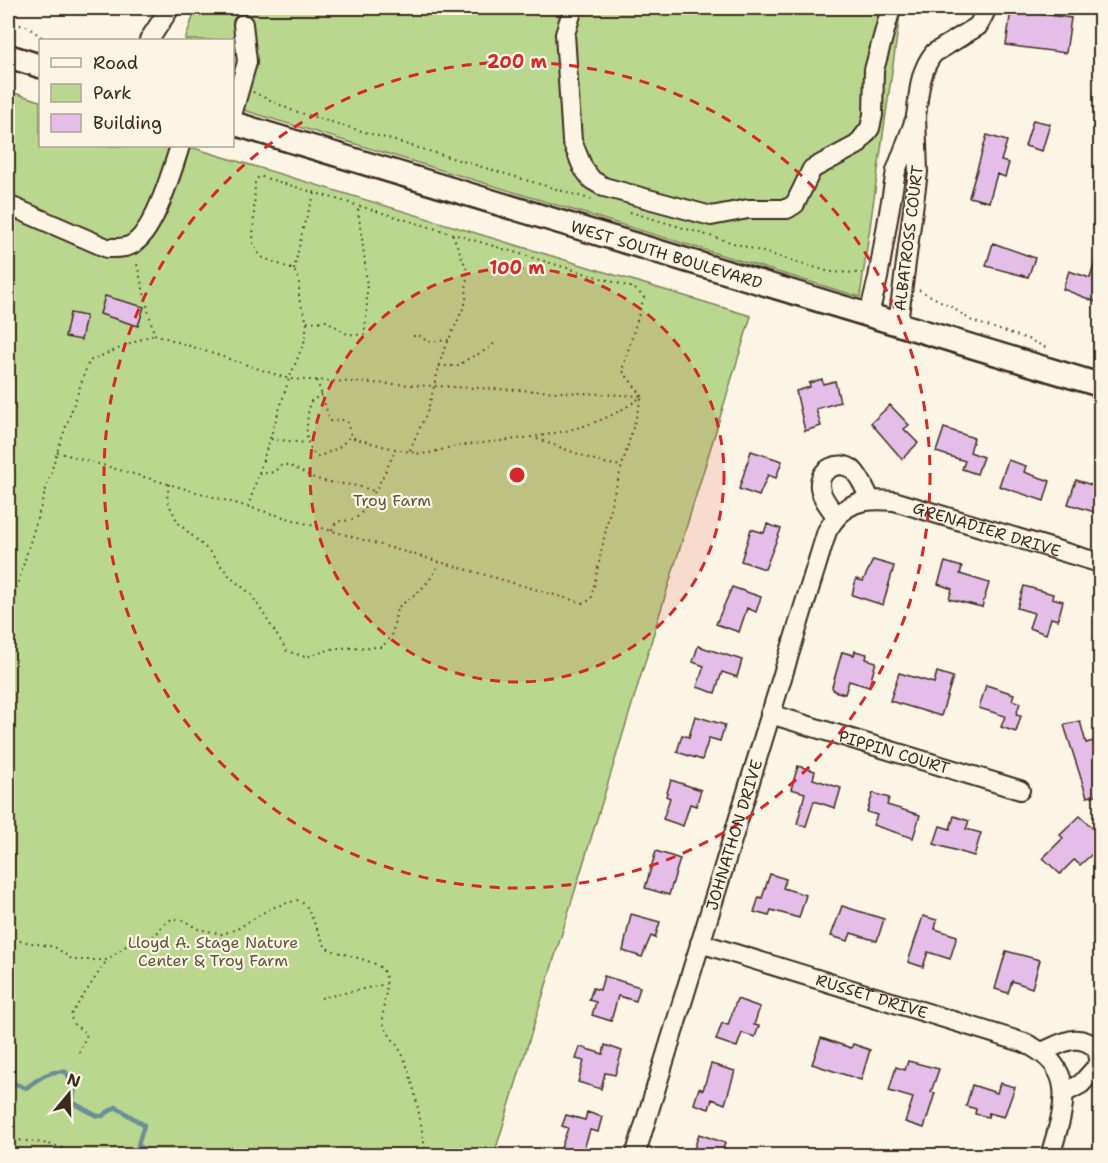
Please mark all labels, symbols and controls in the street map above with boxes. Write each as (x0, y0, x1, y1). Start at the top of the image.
legend (39, 39, 234, 147)
text: 200 m (487, 50, 548, 74)
text: Road (93, 51, 138, 75)
text: Park (93, 81, 132, 105)
text: Building (93, 111, 162, 135)
street label: ALBATROSS COURT (889, 164, 928, 312)
street label: WEST SOUTH BOULEVARD (568, 216, 765, 294)
text: 100 m (489, 256, 545, 280)
centre of rings (507, 465, 527, 485)
park label: Troy Farm (353, 490, 431, 511)
street label: GRENADIER DRIVE (910, 497, 1063, 562)
street label: PIPPIN COURT (836, 726, 952, 779)
street label: JOHNATHON DRIVE (701, 757, 767, 913)
park label: Lloyd A. Stage Nature Center & Troy Farm (128, 932, 298, 971)
street label: RUSSET DRIVE (813, 969, 930, 1023)
north arrow (39, 1064, 99, 1124)
text: N (64, 1068, 83, 1092)

